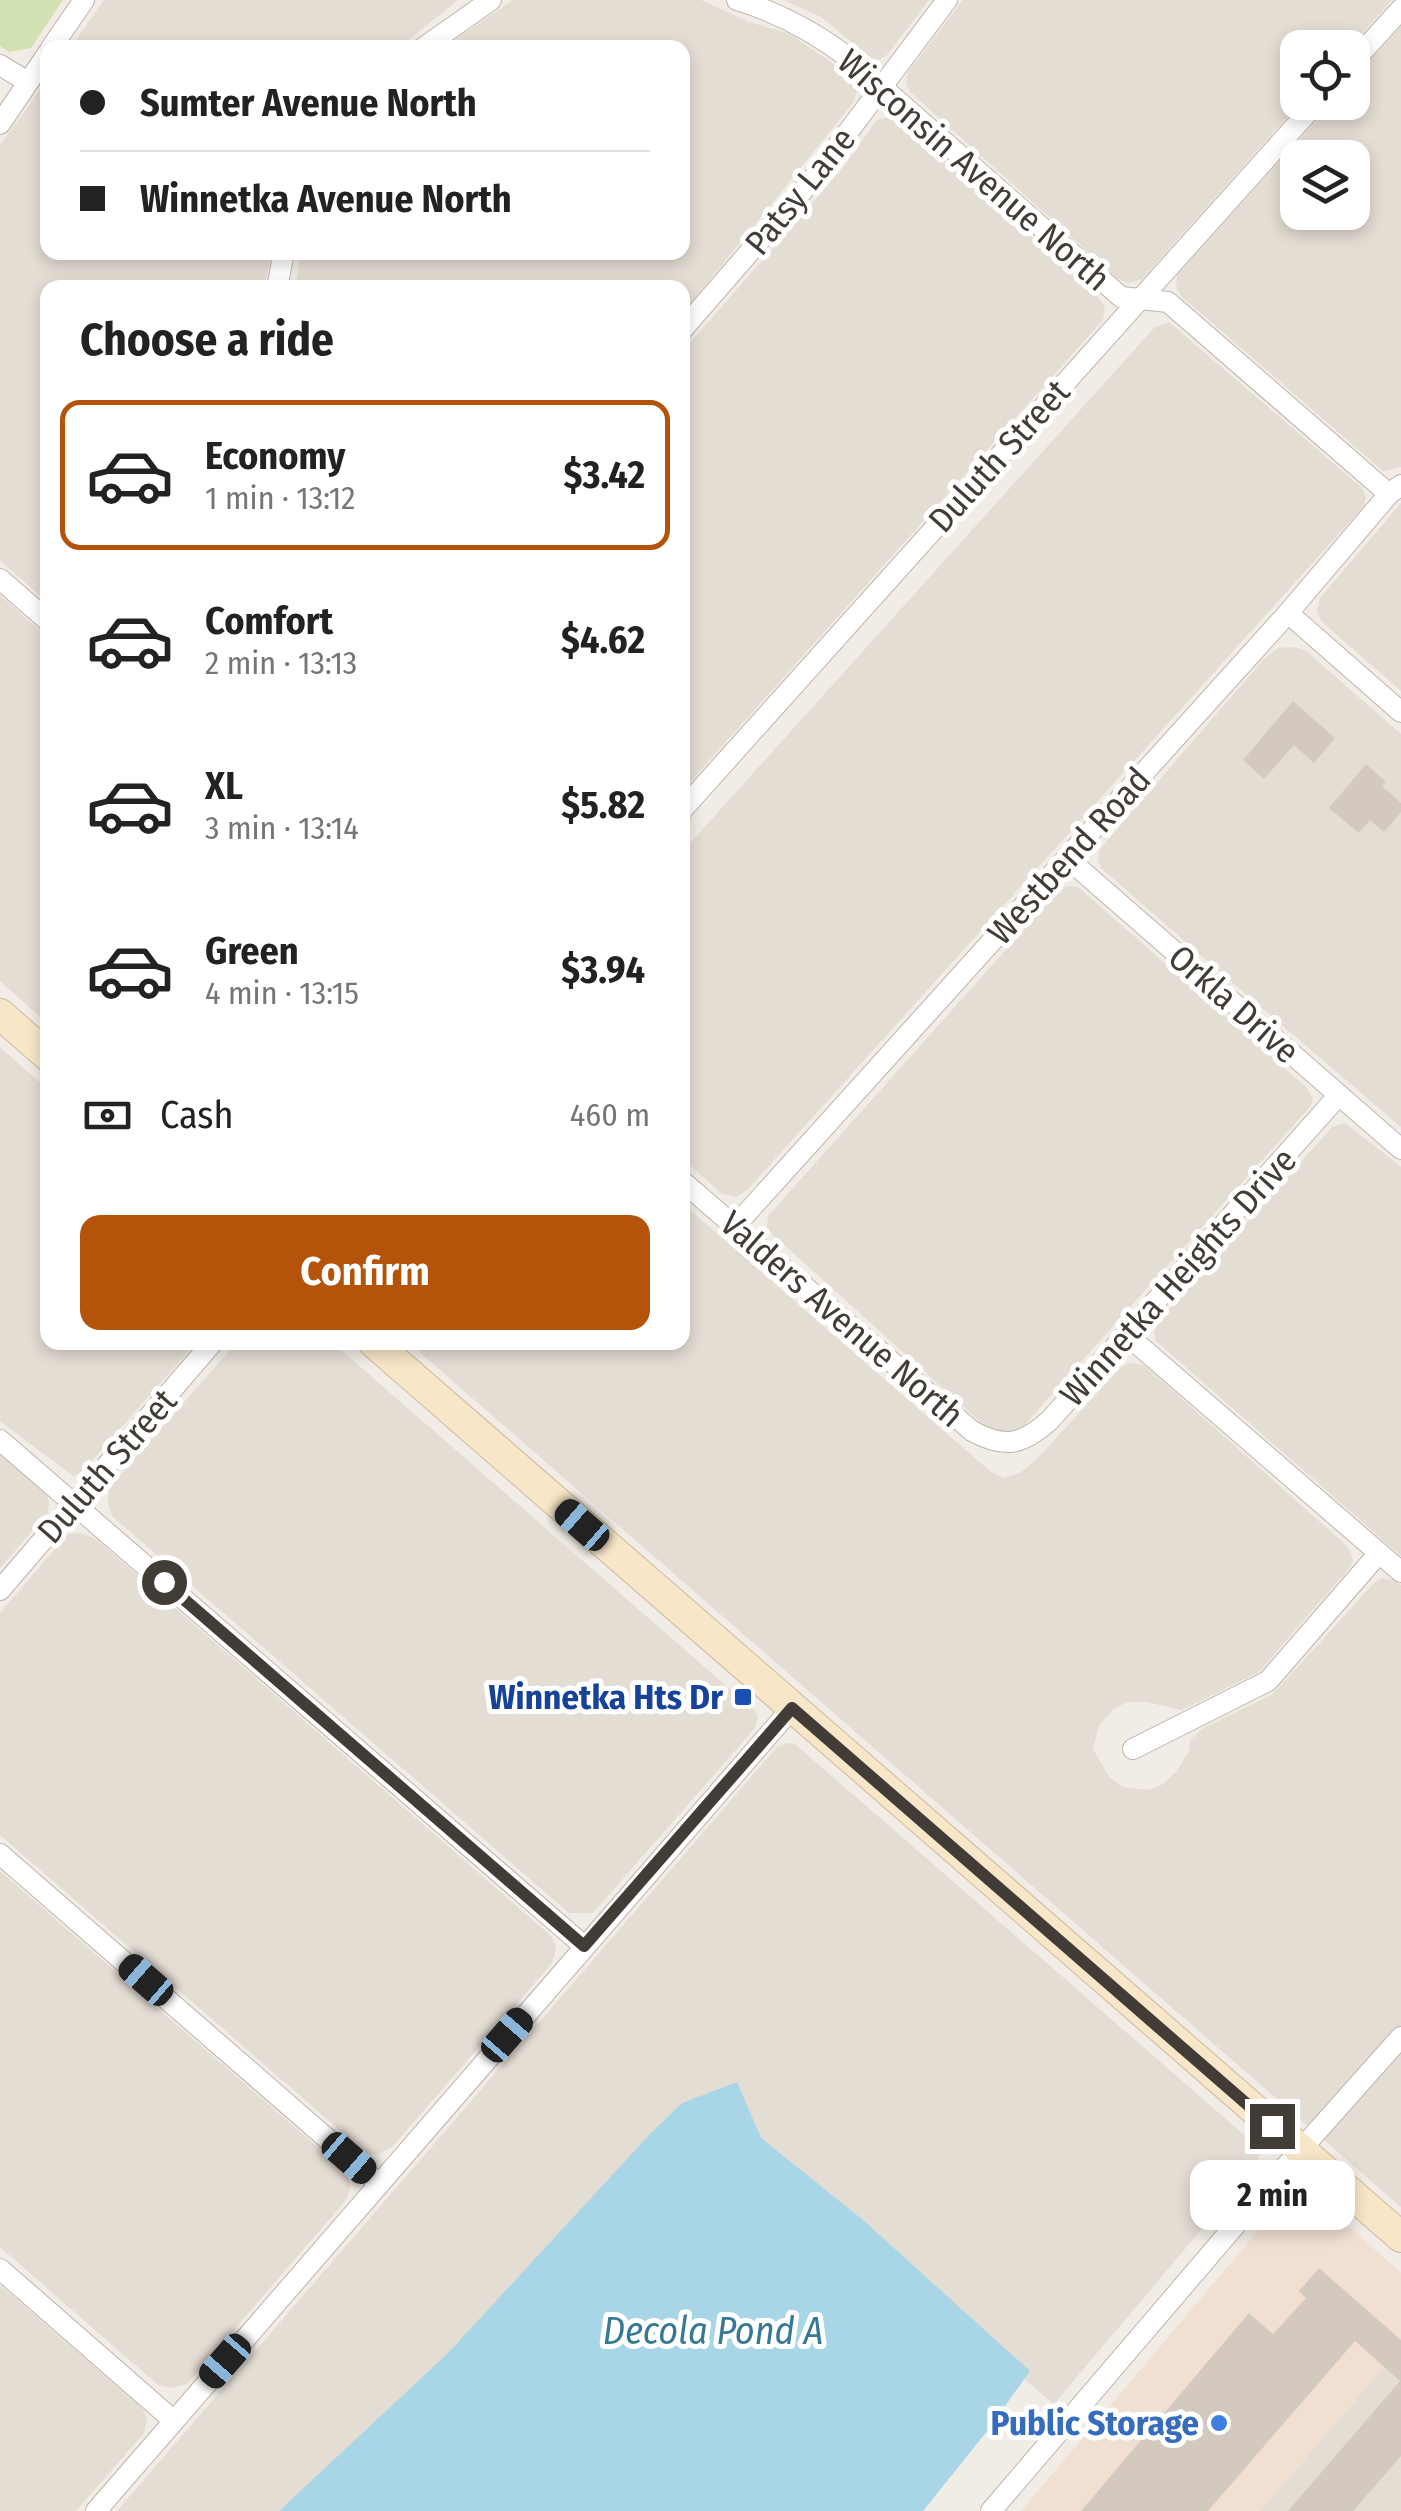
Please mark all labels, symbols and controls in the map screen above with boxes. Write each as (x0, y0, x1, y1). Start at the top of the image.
map controls (1280, 30, 1370, 230)
button: locate (1280, 30, 1370, 120)
street label: Wisconsin Avenue North (829, 40, 1119, 300)
text: Sumter Avenue North (140, 80, 477, 126)
street label: Patsy Lane (736, 119, 864, 263)
button: layers (1280, 140, 1370, 230)
text: Winnetka Avenue North (140, 176, 512, 222)
text: Choose a ride (80, 313, 334, 367)
street label: Duluth Street (920, 371, 1079, 541)
icon: car (85, 430, 175, 520)
text: Economy (205, 433, 345, 479)
text: $3.42 (564, 452, 645, 498)
text: 1 min · 13:12 (205, 479, 355, 517)
icon: car (85, 595, 175, 685)
text: Comfort (205, 598, 333, 644)
text: $4.62 (561, 617, 645, 663)
text: 2 min · 13:13 (205, 644, 357, 682)
street label: Westbend Road (979, 759, 1159, 953)
icon: car (85, 760, 175, 850)
text: XL (205, 763, 243, 809)
text: $5.82 (561, 782, 645, 828)
text: 3 min · 13:14 (205, 809, 359, 847)
icon: car (85, 925, 175, 1015)
text: Green (205, 928, 299, 974)
street label: Orkla Drive (1160, 936, 1308, 1072)
text: $3.94 (561, 947, 645, 993)
text: 4 min · 13:15 (205, 974, 359, 1012)
icon: cash (80, 1088, 135, 1143)
text: Cash (160, 1092, 234, 1138)
text: 460 m (570, 1096, 650, 1134)
street label: Winnetka Heights Drive (1051, 1139, 1305, 1415)
street label: Valders Avenue North (712, 1202, 972, 1436)
button: Confirm (80, 1215, 650, 1330)
street label: Duluth Street (29, 1380, 186, 1552)
car (550, 1494, 614, 1556)
route start (142, 1560, 187, 1605)
place label: Winnetka Hts Dr (489, 1676, 723, 1718)
marker: Winnetka Hts Dr (732, 1686, 754, 1708)
car (114, 1949, 178, 2011)
car (476, 2003, 538, 2067)
route end (1250, 2104, 1295, 2149)
car (317, 2127, 381, 2189)
callout: 2 min (1190, 2161, 1354, 2231)
text: 2 min (1237, 2176, 1308, 2214)
water label: Decola Pond A (603, 2308, 823, 2354)
car (194, 2329, 256, 2393)
place label: Public Storage (991, 2402, 1199, 2444)
marker: Public Storage (1208, 2412, 1230, 2434)

